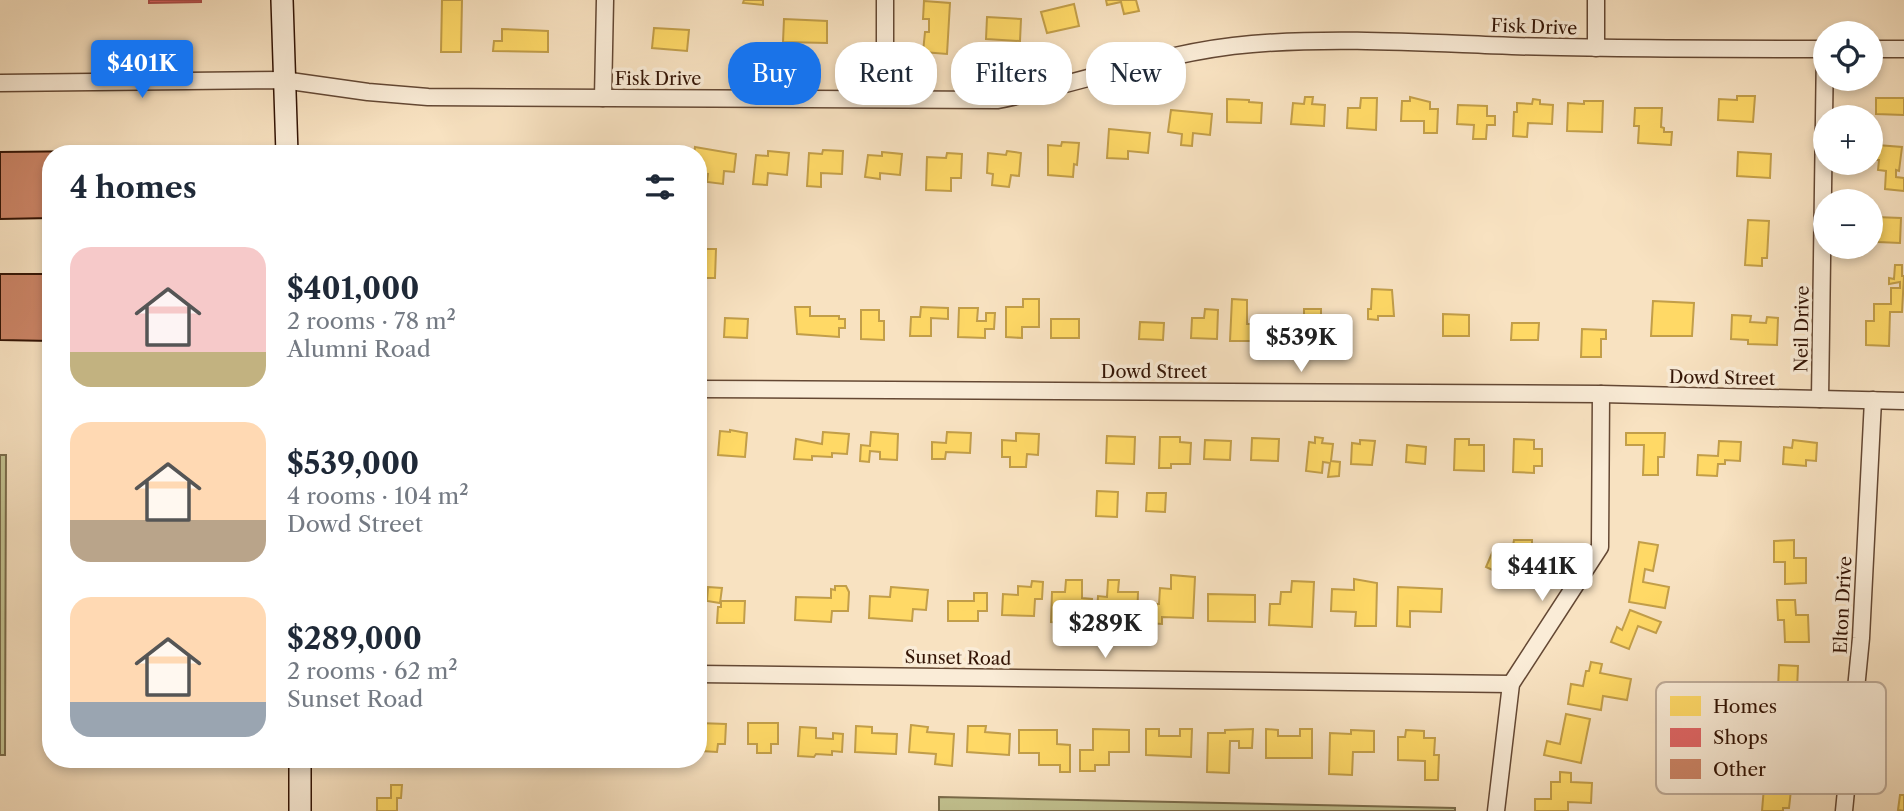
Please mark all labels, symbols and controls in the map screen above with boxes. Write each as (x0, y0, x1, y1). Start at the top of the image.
street label: Fisk Drive (1490, 14, 1578, 40)
map controls (1813, 21, 1883, 259)
button: locate (1813, 21, 1883, 91)
pin: $401K (93, 41, 191, 100)
chip: Buy (728, 42, 821, 105)
chip: Rent (835, 42, 937, 105)
chip: Filters (951, 42, 1072, 105)
chip: New (1086, 42, 1186, 105)
text: $401K (107, 49, 177, 77)
street label: Fisk Drive (615, 68, 701, 90)
button: + (1813, 105, 1883, 175)
icon: filters (641, 168, 679, 206)
text: 4 homes (70, 169, 197, 206)
button: − (1813, 189, 1883, 259)
text: $401,000 (287, 270, 419, 307)
icon: home (126, 275, 210, 359)
street label: Neil Drive (1790, 285, 1814, 373)
text: 2 rooms · 78 m² (287, 307, 456, 335)
pin: $539K (1252, 314, 1350, 374)
text: $539K (1266, 323, 1336, 351)
text: Alumni Road (287, 335, 431, 363)
street label: Dowd Street (1101, 361, 1208, 383)
street label: Dowd Street (1669, 366, 1776, 390)
text: $539,000 (287, 445, 419, 482)
icon: home (126, 450, 210, 534)
text: 4 rooms · 104 m² (287, 482, 469, 510)
text: Dowd Street (287, 510, 423, 538)
pin: $441K (1493, 544, 1591, 603)
text: $441K (1508, 552, 1576, 580)
street label: Elton Drive (1829, 555, 1857, 655)
pin: $289K (1056, 600, 1154, 660)
text: $289K (1069, 609, 1141, 637)
text: $289,000 (287, 620, 422, 657)
icon: home (126, 625, 210, 709)
street label: Sunset Road (904, 646, 1012, 670)
text: 2 rooms · 62 m² (287, 657, 458, 685)
legend (1656, 682, 1886, 794)
text: Sunset Road (287, 685, 423, 713)
text: Homes (1713, 695, 1777, 718)
text: Shops (1713, 726, 1768, 749)
text: Other (1713, 758, 1766, 781)

